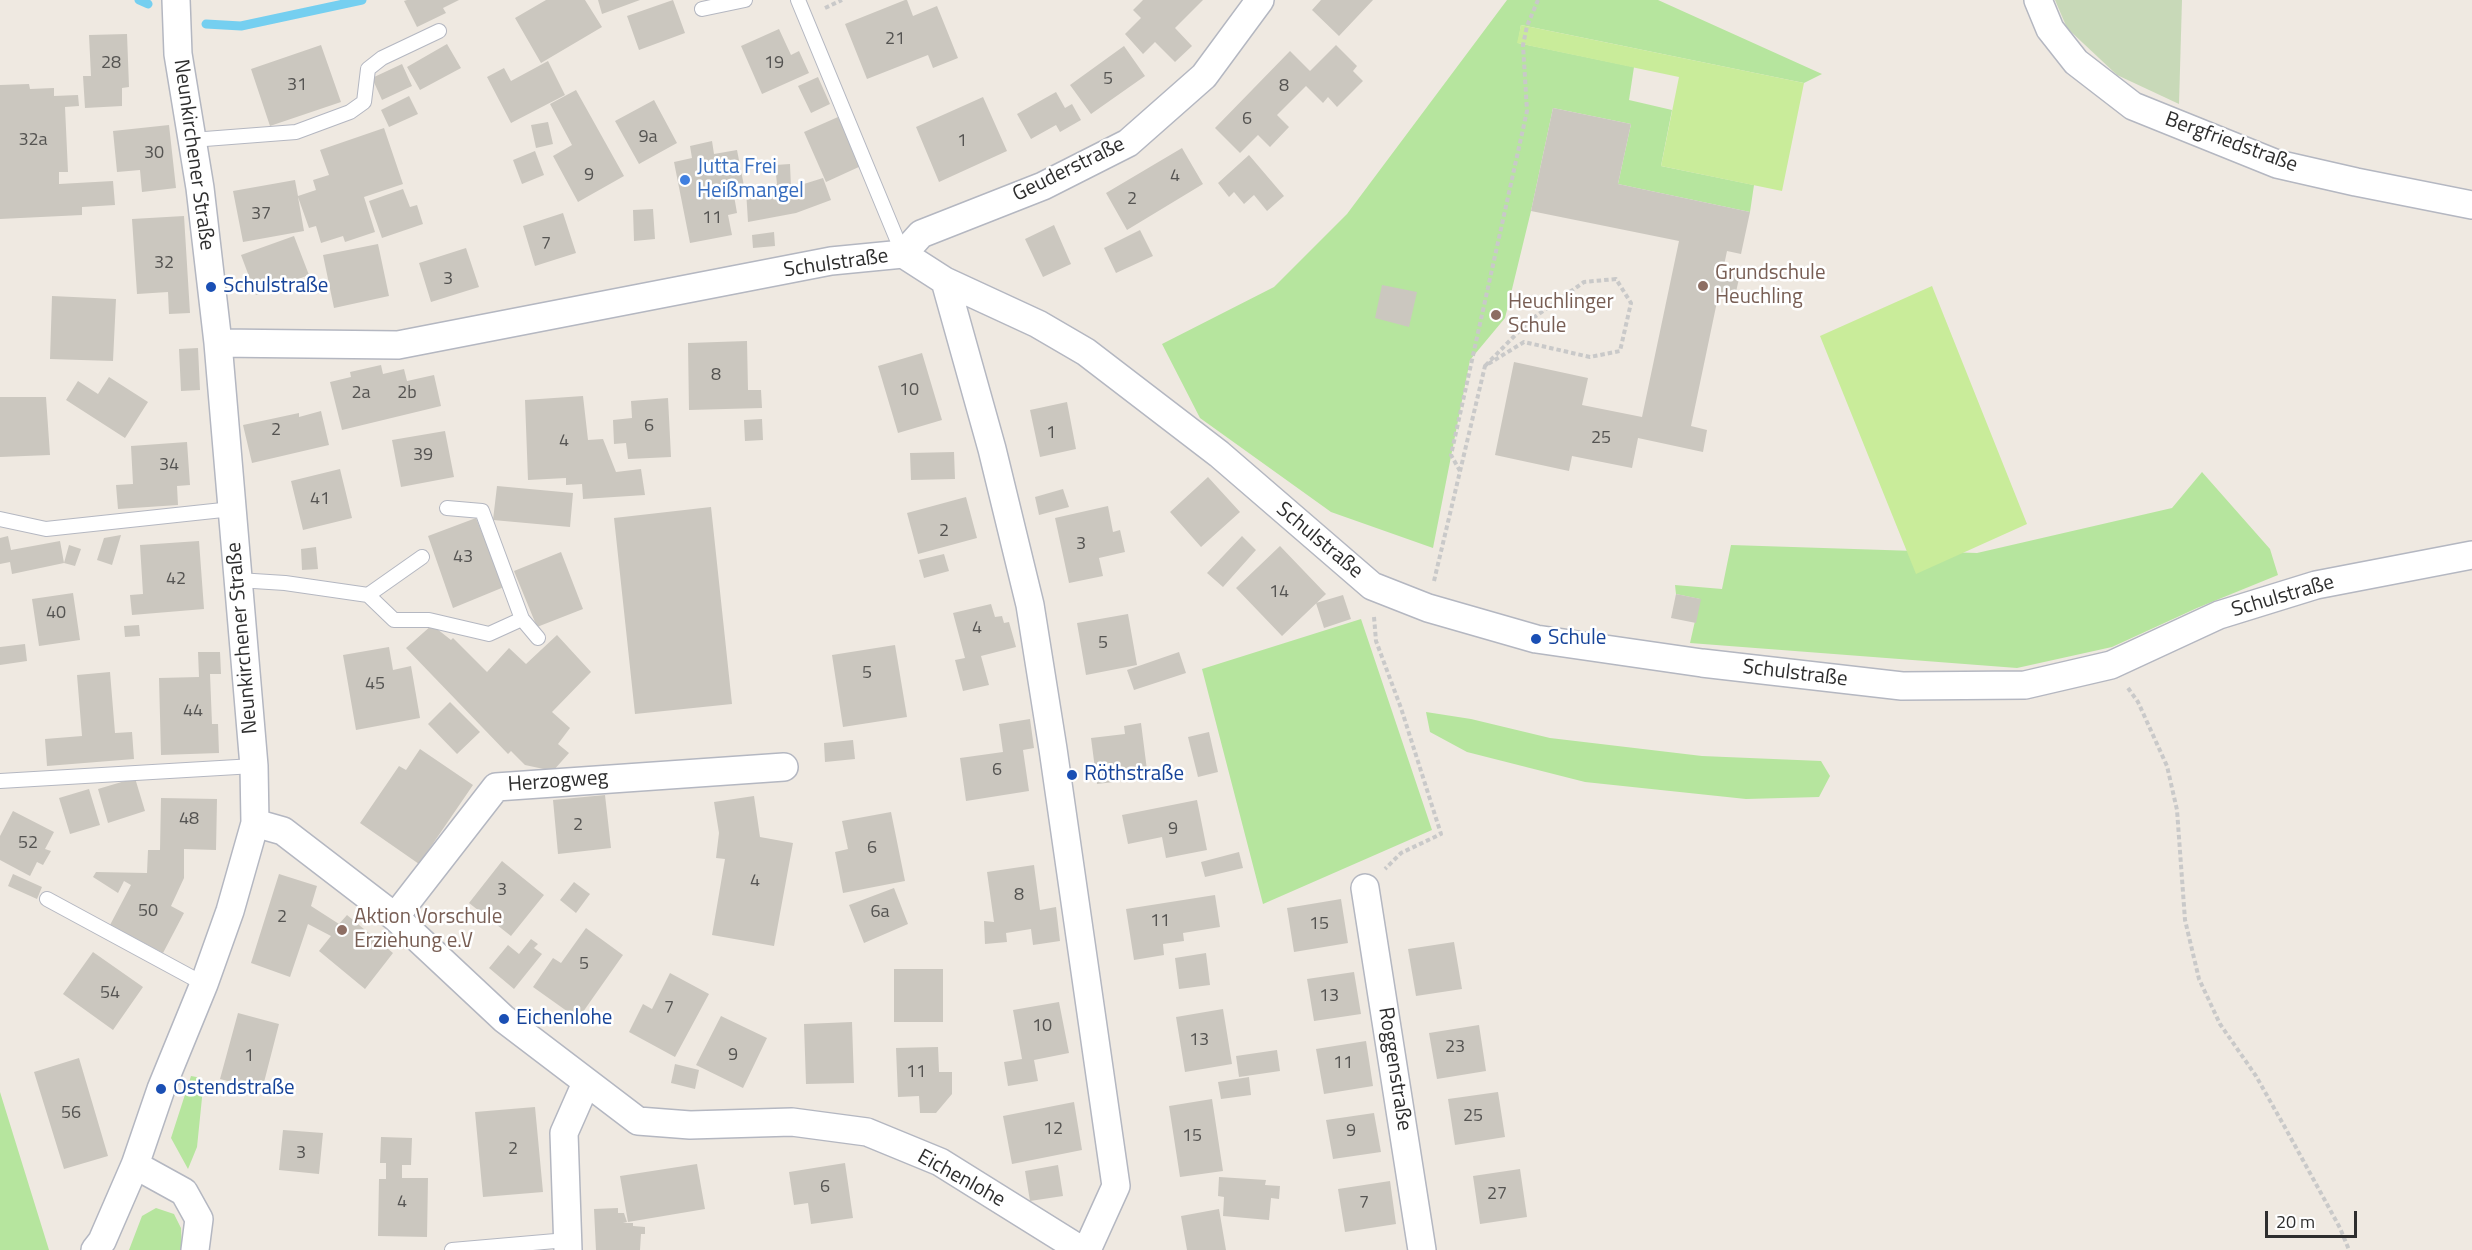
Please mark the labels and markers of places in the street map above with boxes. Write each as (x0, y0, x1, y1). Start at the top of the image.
place label: Jutta Frei Heißmangel (697, 155, 804, 205)
marker: Jutta Frei Heißmangel (678, 173, 692, 187)
place label: Grundschule Heuchling (1715, 261, 1826, 311)
place label: Schulstraße (223, 274, 328, 300)
marker: Grundschule Heuchling (1696, 279, 1710, 293)
marker: Schulstraße (204, 280, 218, 294)
place label: Heuchlinger Schule (1508, 290, 1614, 340)
marker: Heuchlinger Schule (1489, 308, 1503, 322)
place label: Schule (1548, 626, 1606, 652)
marker: Schule (1529, 632, 1543, 646)
place label: Röthstraße (1084, 762, 1184, 788)
marker: Röthstraße (1065, 768, 1079, 782)
place label: Aktion Vorschule Erziehung e.V (354, 905, 502, 955)
marker: Aktion Vorschule Erziehung e.V (335, 923, 349, 937)
place label: Eichenlohe (516, 1006, 612, 1032)
marker: Eichenlohe (497, 1012, 511, 1026)
place label: Ostendstraße (173, 1076, 295, 1102)
marker: Ostendstraße (154, 1082, 168, 1096)

